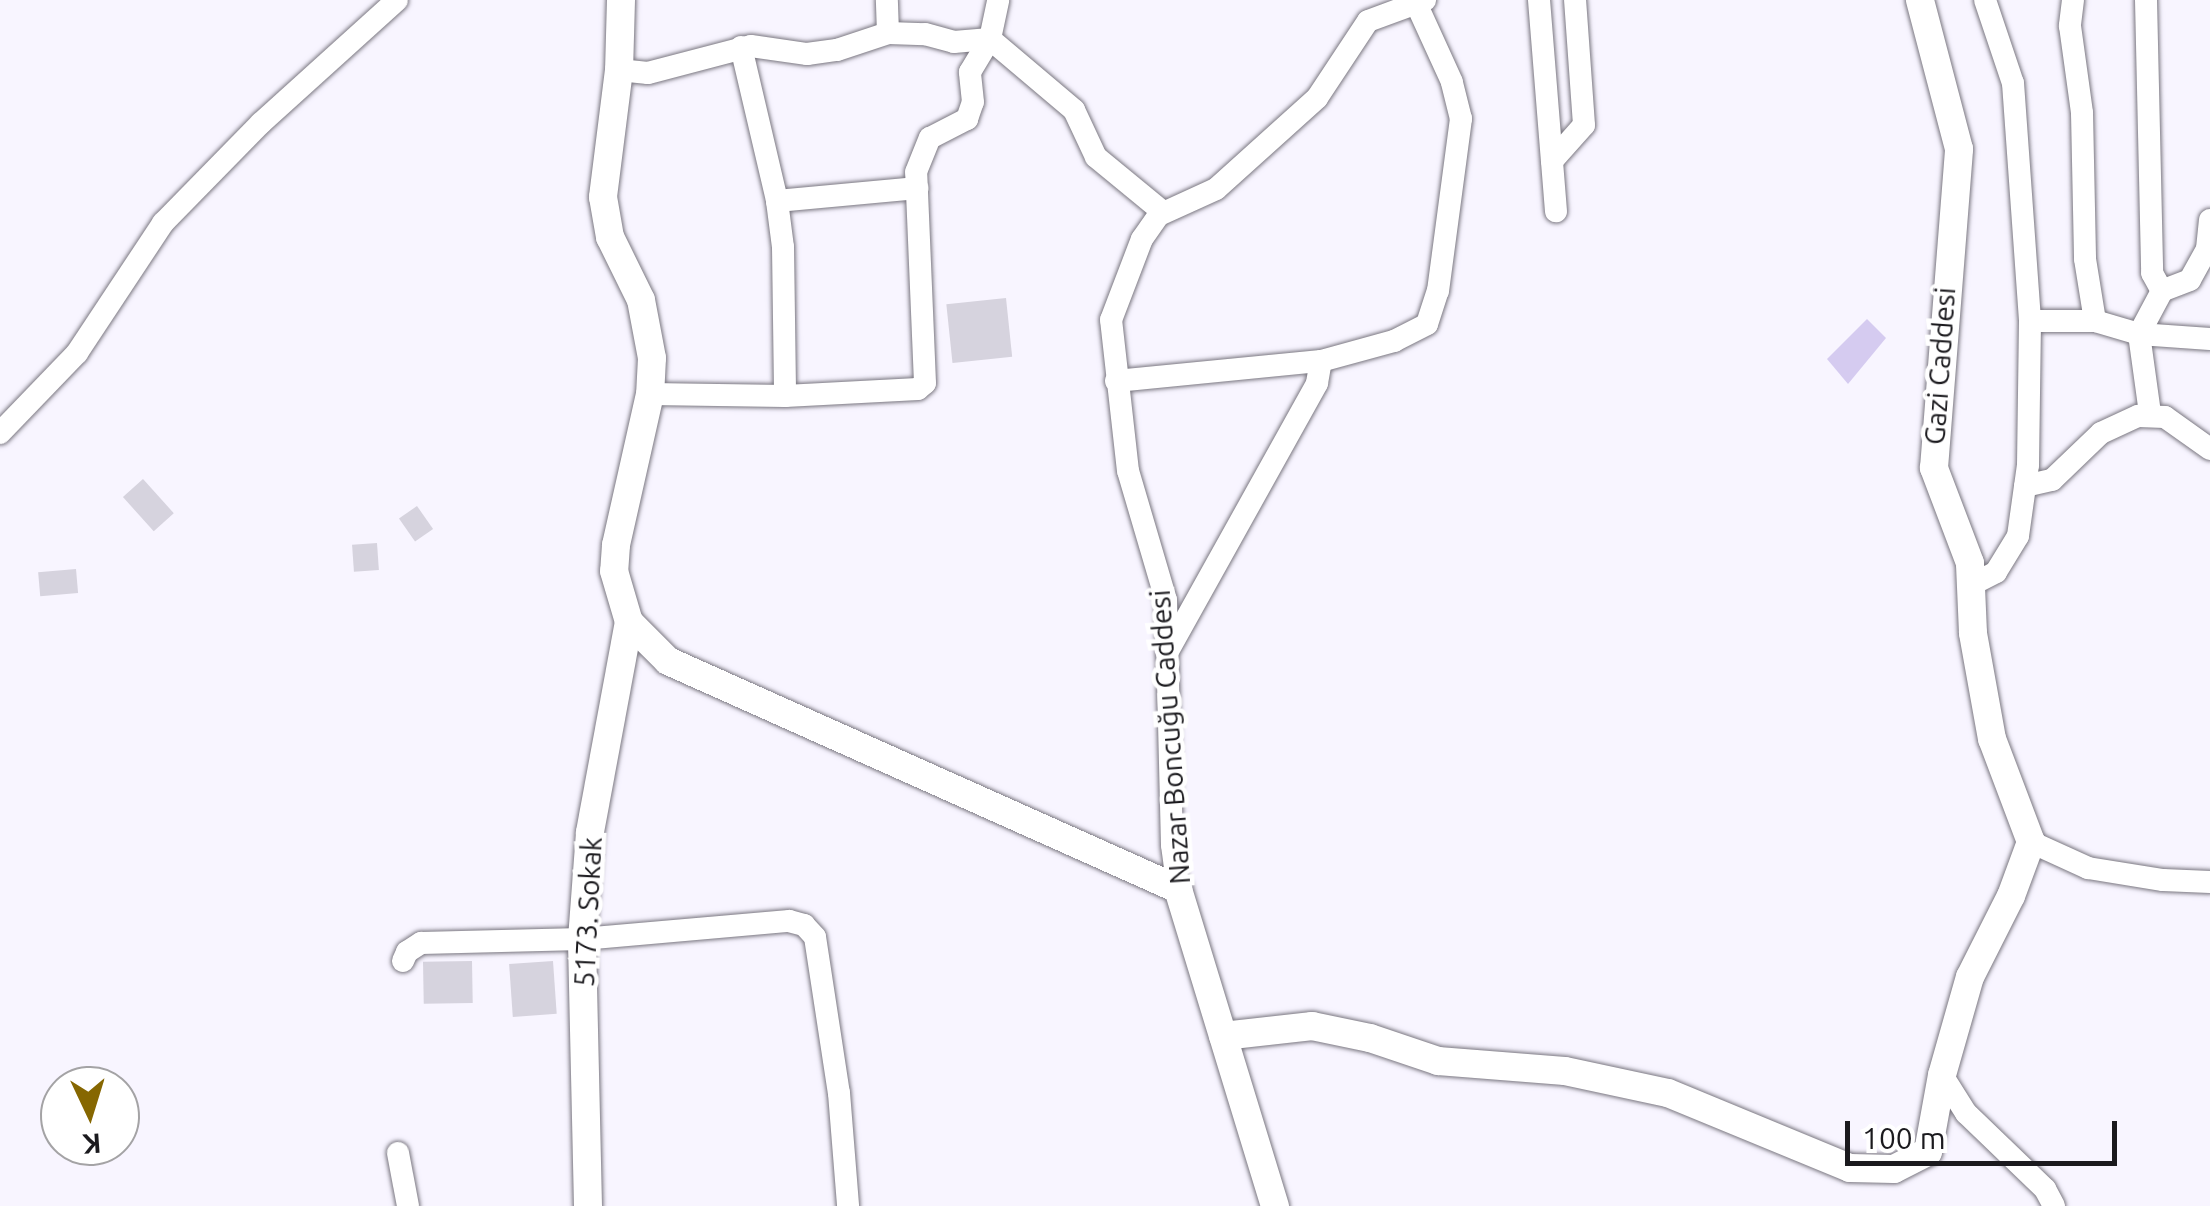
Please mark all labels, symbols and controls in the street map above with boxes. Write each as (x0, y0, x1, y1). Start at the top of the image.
street label: Gazi Caddesi (1918, 286, 1962, 446)
street label: Nazar Boncuğu Caddesi (1143, 589, 1197, 885)
street label: 5173. Sokak (567, 836, 609, 988)
north arrow (40, 1066, 140, 1166)
scale bar (1850, 1101, 2122, 1163)
text: 100 m (1862, 1121, 1946, 1155)
text: K (82, 1128, 102, 1161)

